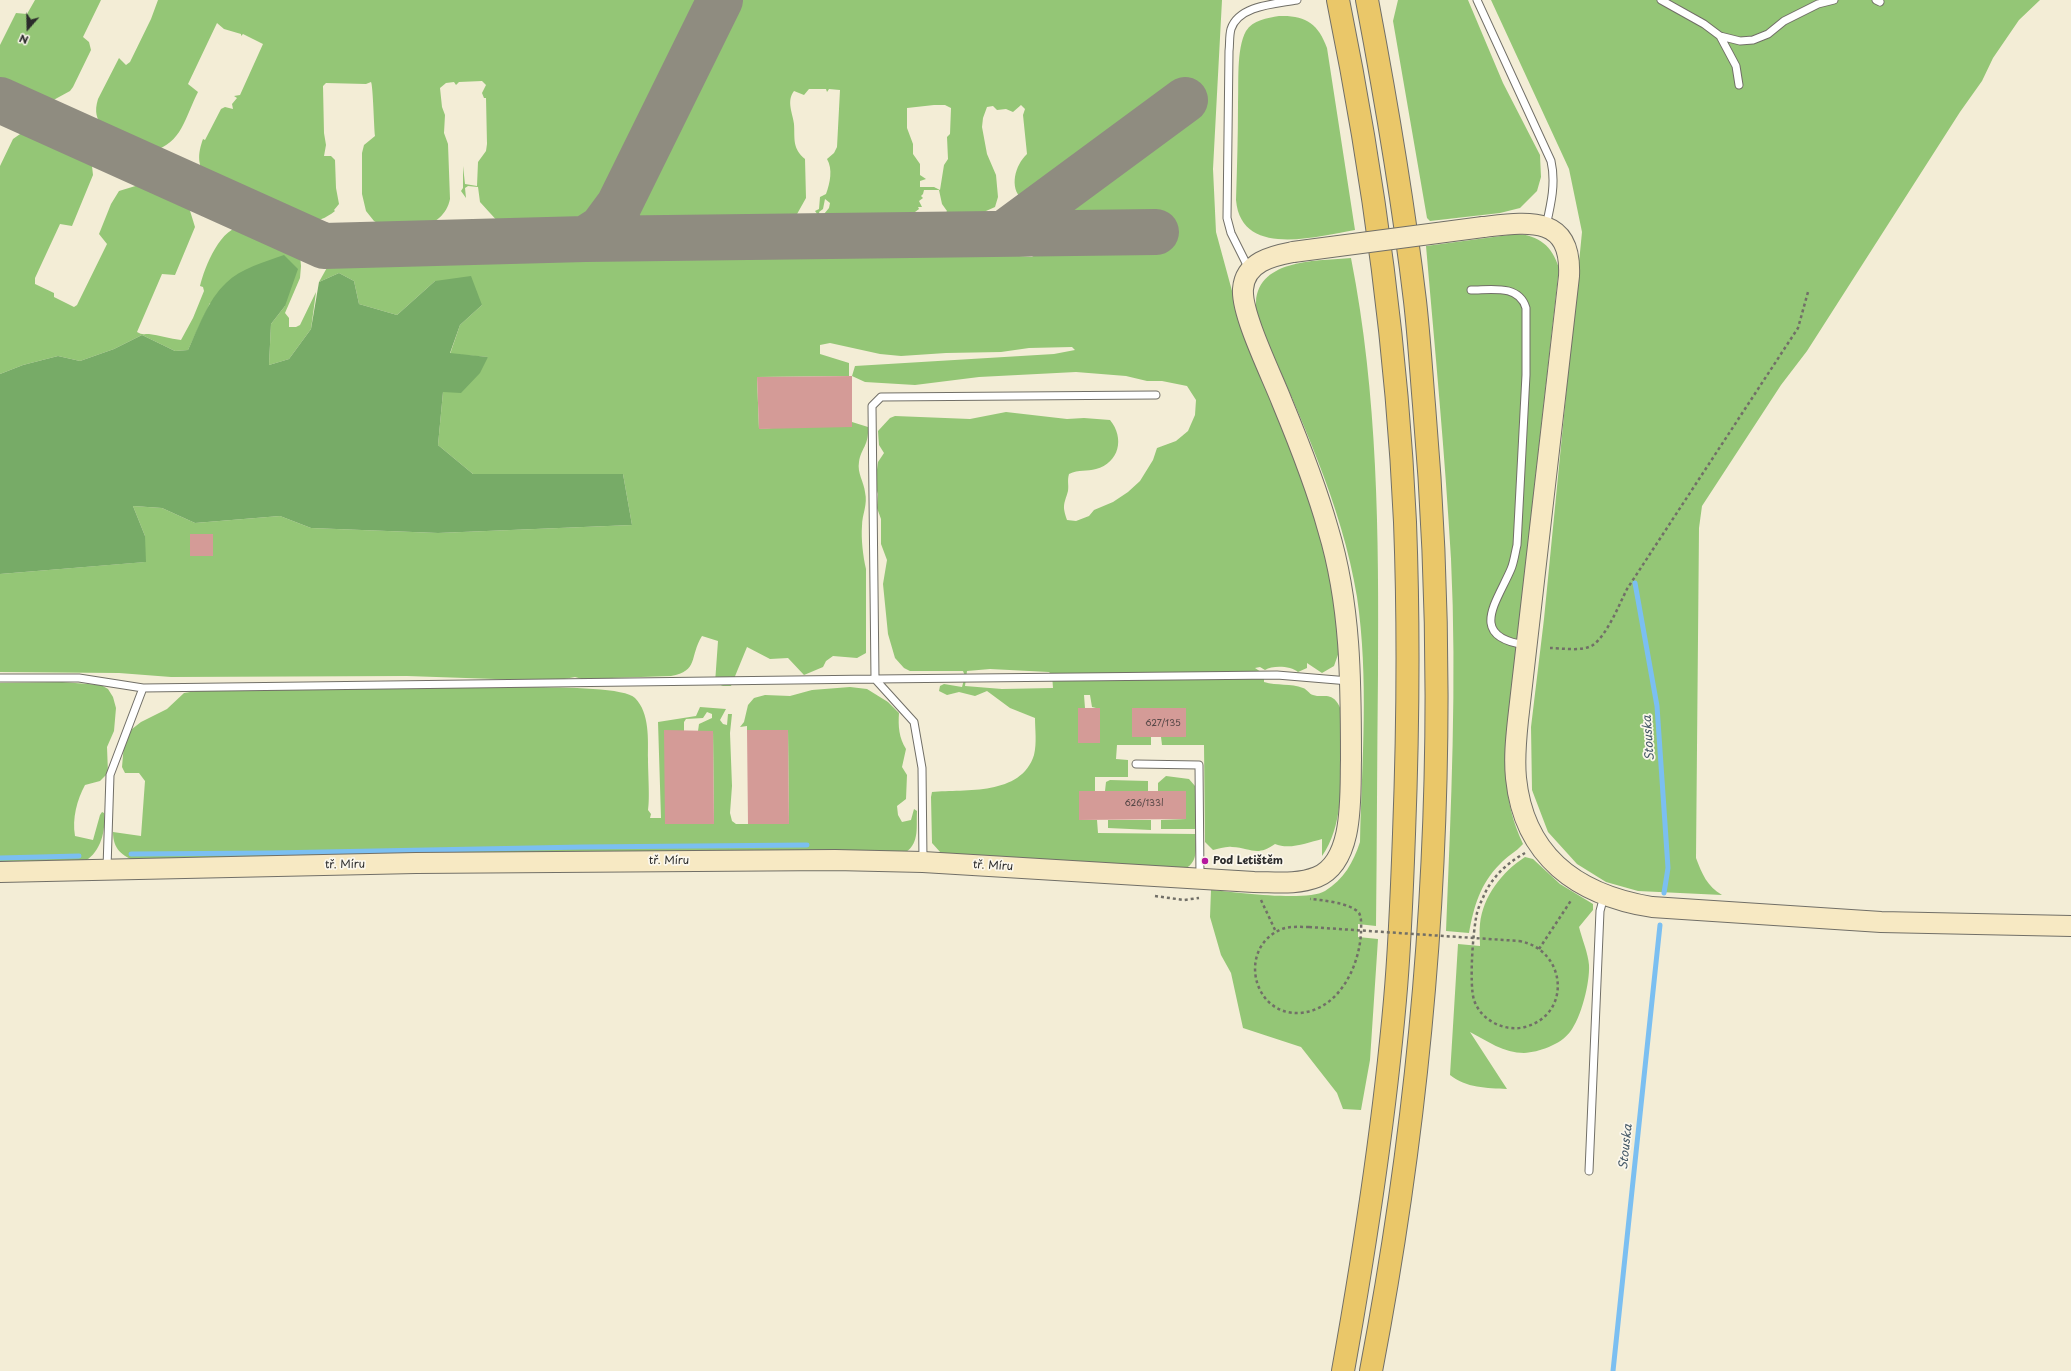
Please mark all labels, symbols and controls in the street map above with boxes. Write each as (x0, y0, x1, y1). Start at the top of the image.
north arrow (8, 8, 48, 48)
text: N (17, 30, 31, 49)
water label: Stouska (1640, 715, 1658, 761)
house number: 627/135 (1145, 719, 1181, 729)
house number: 626/133l (1124, 799, 1164, 809)
street label: tř. Míru (649, 854, 689, 868)
place label: Pod Letištěm (1213, 854, 1283, 868)
marker: Pod Letištěm (1200, 856, 1210, 866)
street label: tř. Míru (325, 858, 365, 872)
street label: tř. Míru (973, 858, 1013, 874)
water label: Stouska (1616, 1124, 1636, 1170)

